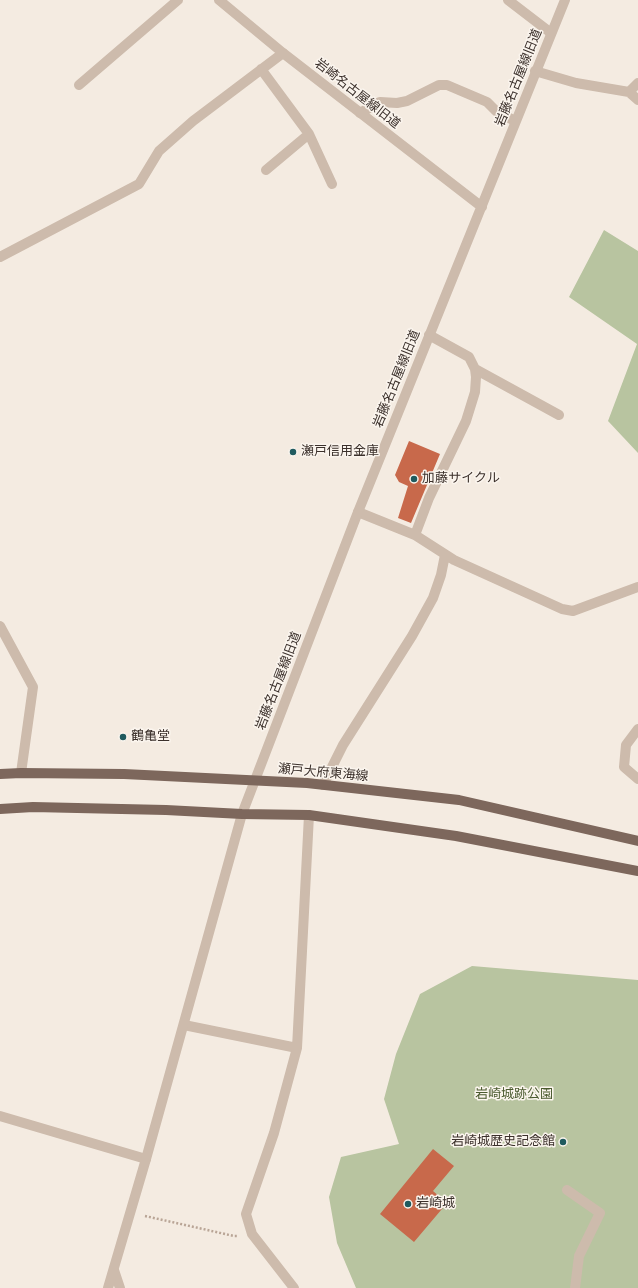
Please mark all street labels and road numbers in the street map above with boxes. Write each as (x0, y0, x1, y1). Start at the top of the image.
street label: 岩藤名古屋線旧道 (492, 27, 546, 129)
street label: 岩崎名古屋線旧道 (311, 56, 403, 132)
street label: 岩藤名古屋線旧道 (370, 328, 424, 430)
street label: 岩藤名古屋線旧道 (253, 630, 305, 732)
street label: 瀬戸大府東海線 (277, 761, 369, 785)

